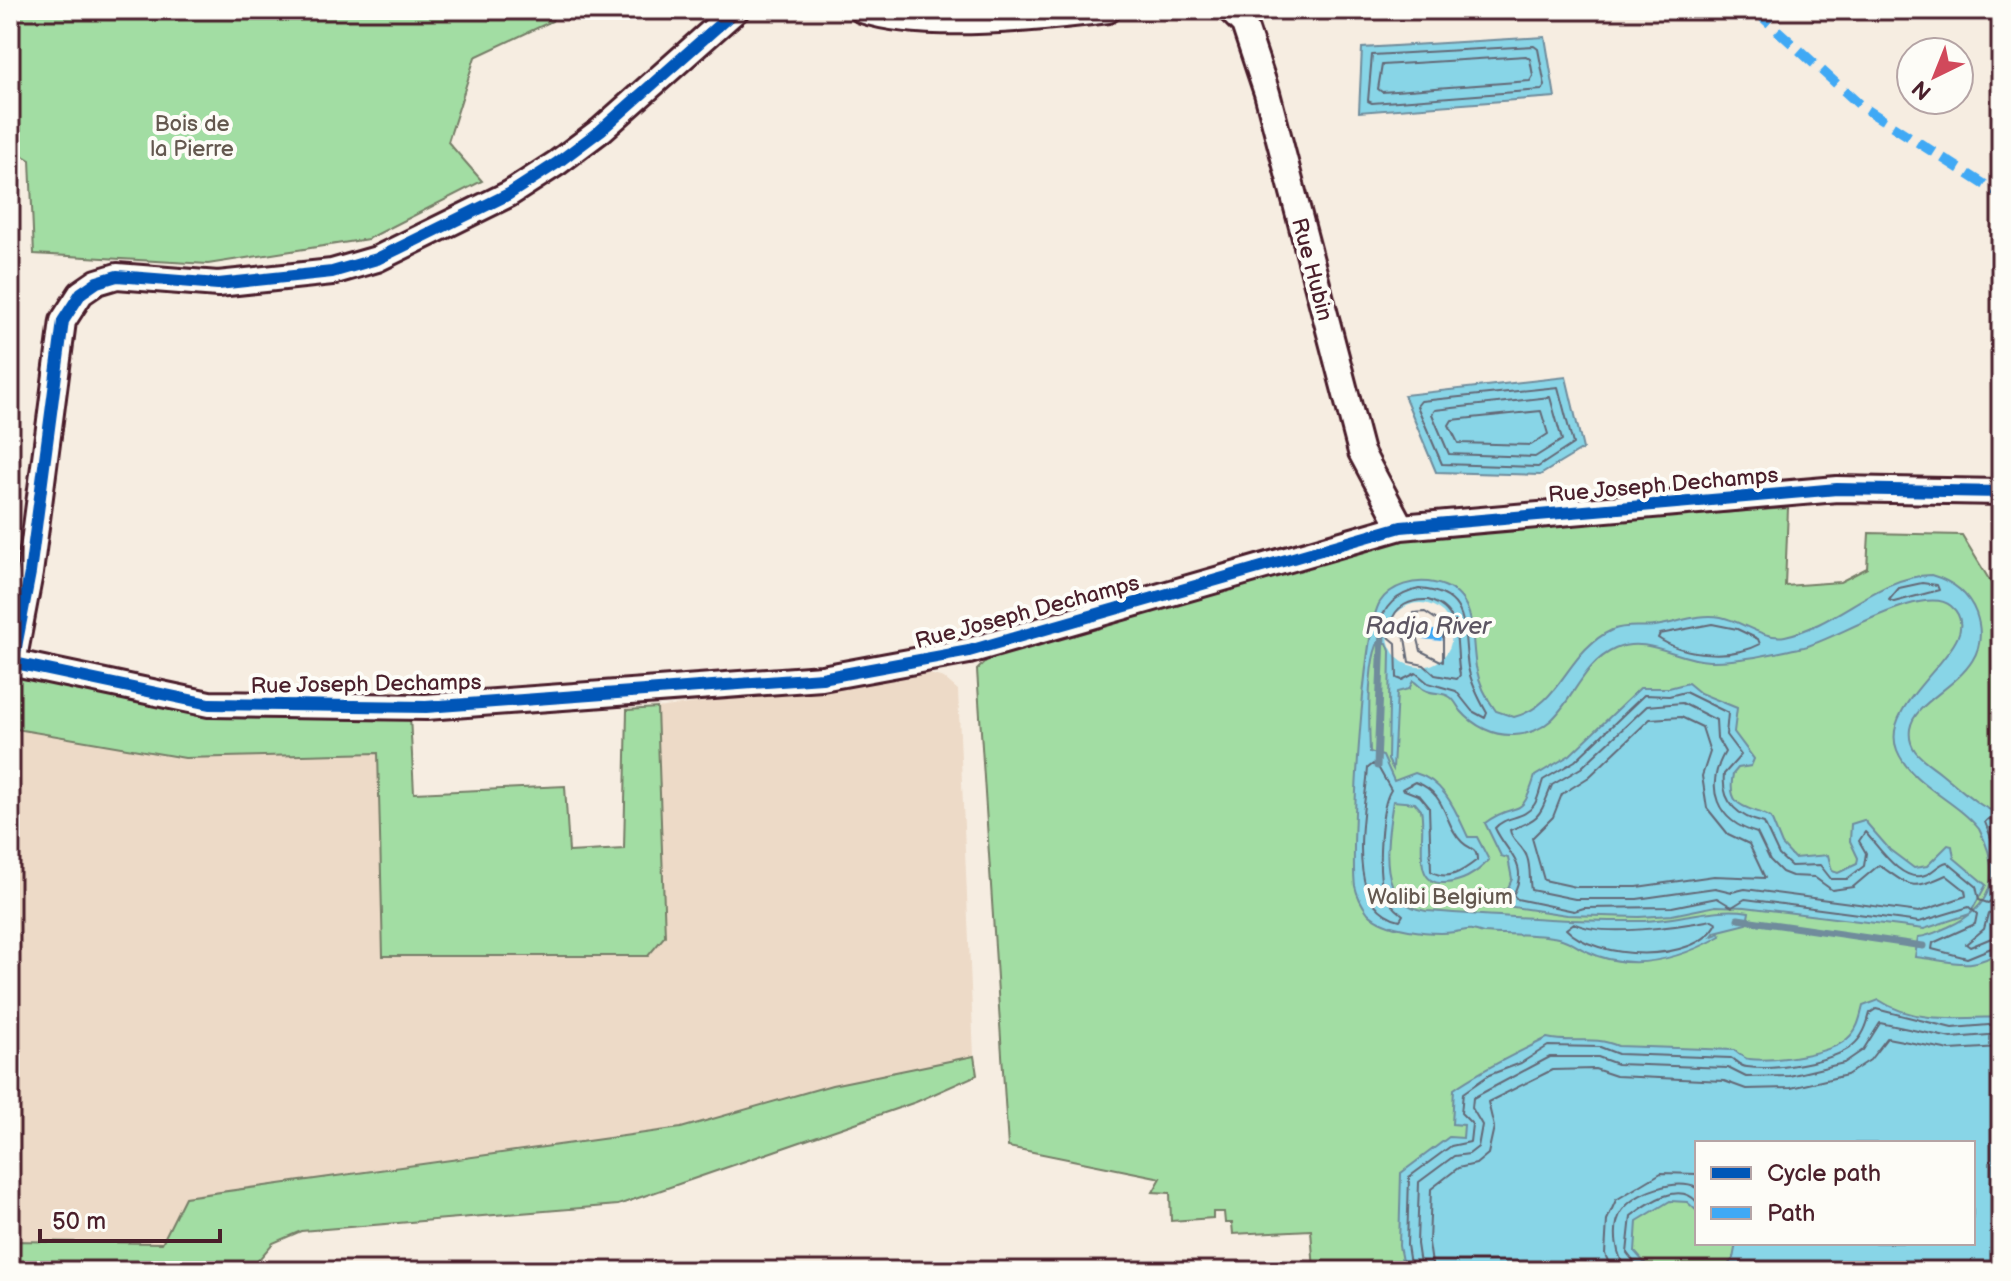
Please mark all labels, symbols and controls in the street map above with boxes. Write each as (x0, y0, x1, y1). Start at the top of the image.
north arrow (1895, 36, 1975, 116)
text: N (1907, 74, 1938, 105)
park label: Bois de la Pierre (150, 111, 234, 163)
street label: Rue Hubin (1285, 215, 1338, 324)
street label: Rue Joseph Dechamps (1547, 462, 1779, 509)
street label: Rue Joseph Dechamps (912, 569, 1143, 655)
water label: Radja River (1365, 612, 1493, 641)
street label: Rue Joseph Dechamps (250, 669, 482, 700)
park label: Walibi Belgium (1367, 884, 1513, 911)
legend (1695, 1141, 1975, 1245)
text: Cycle path (1767, 1159, 1881, 1188)
scale bar (40, 1193, 220, 1243)
text: Path (1767, 1199, 1815, 1228)
text: 50 m (52, 1207, 106, 1236)

